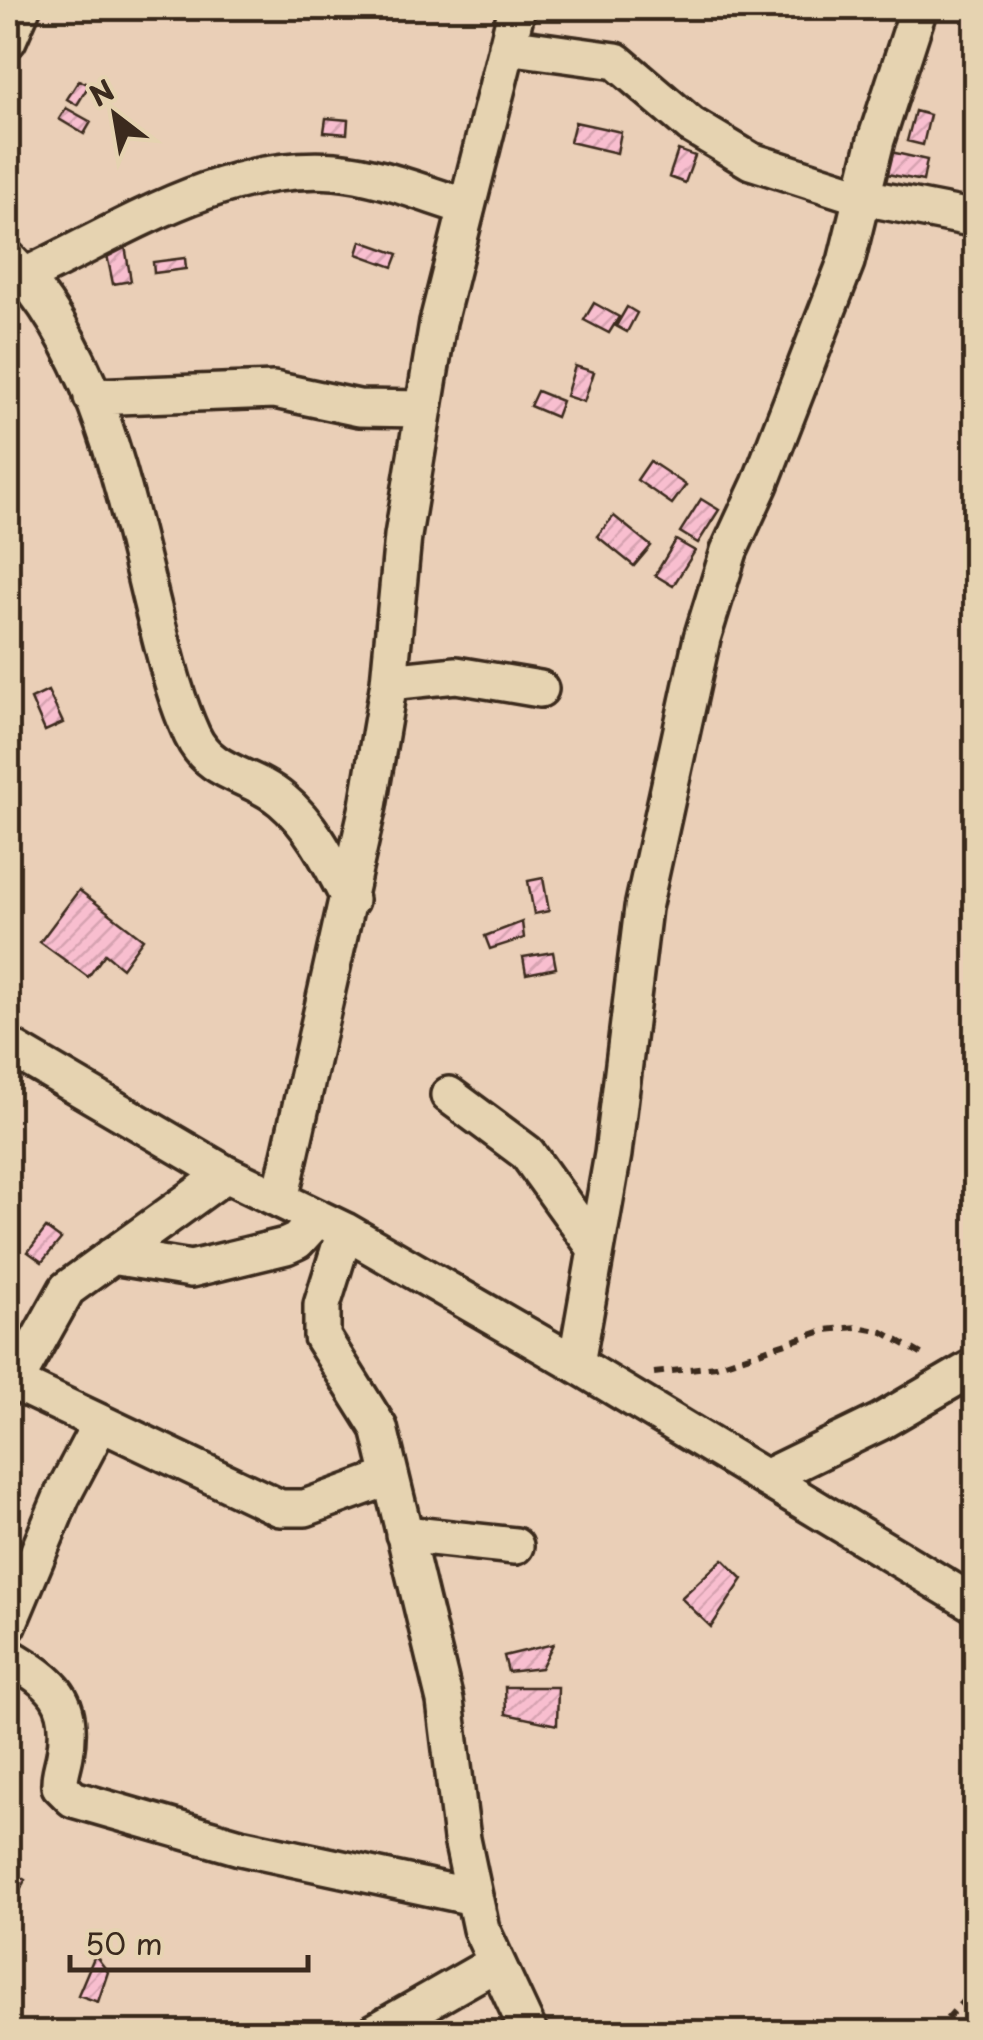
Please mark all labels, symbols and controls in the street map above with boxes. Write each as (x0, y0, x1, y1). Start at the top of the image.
north arrow (65, 65, 165, 165)
text: N (81, 68, 122, 116)
scale bar (70, 1910, 308, 1972)
text: 50 m (85, 1920, 163, 1965)

